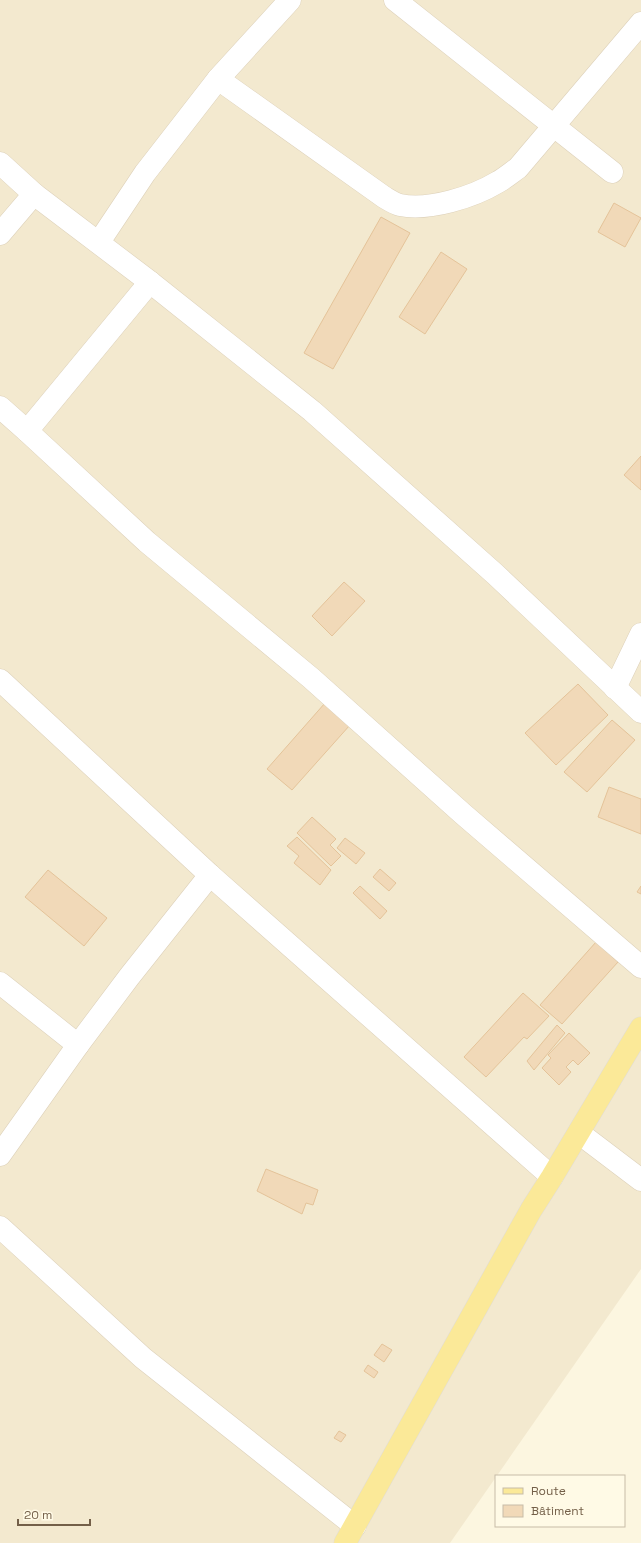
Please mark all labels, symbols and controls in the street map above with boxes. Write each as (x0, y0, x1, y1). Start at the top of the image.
legend (495, 1475, 625, 1527)
text: Route (531, 1483, 566, 1499)
scale bar (18, 1501, 90, 1527)
text: Bâtiment (531, 1503, 584, 1519)
text: 20 m (24, 1507, 52, 1523)

